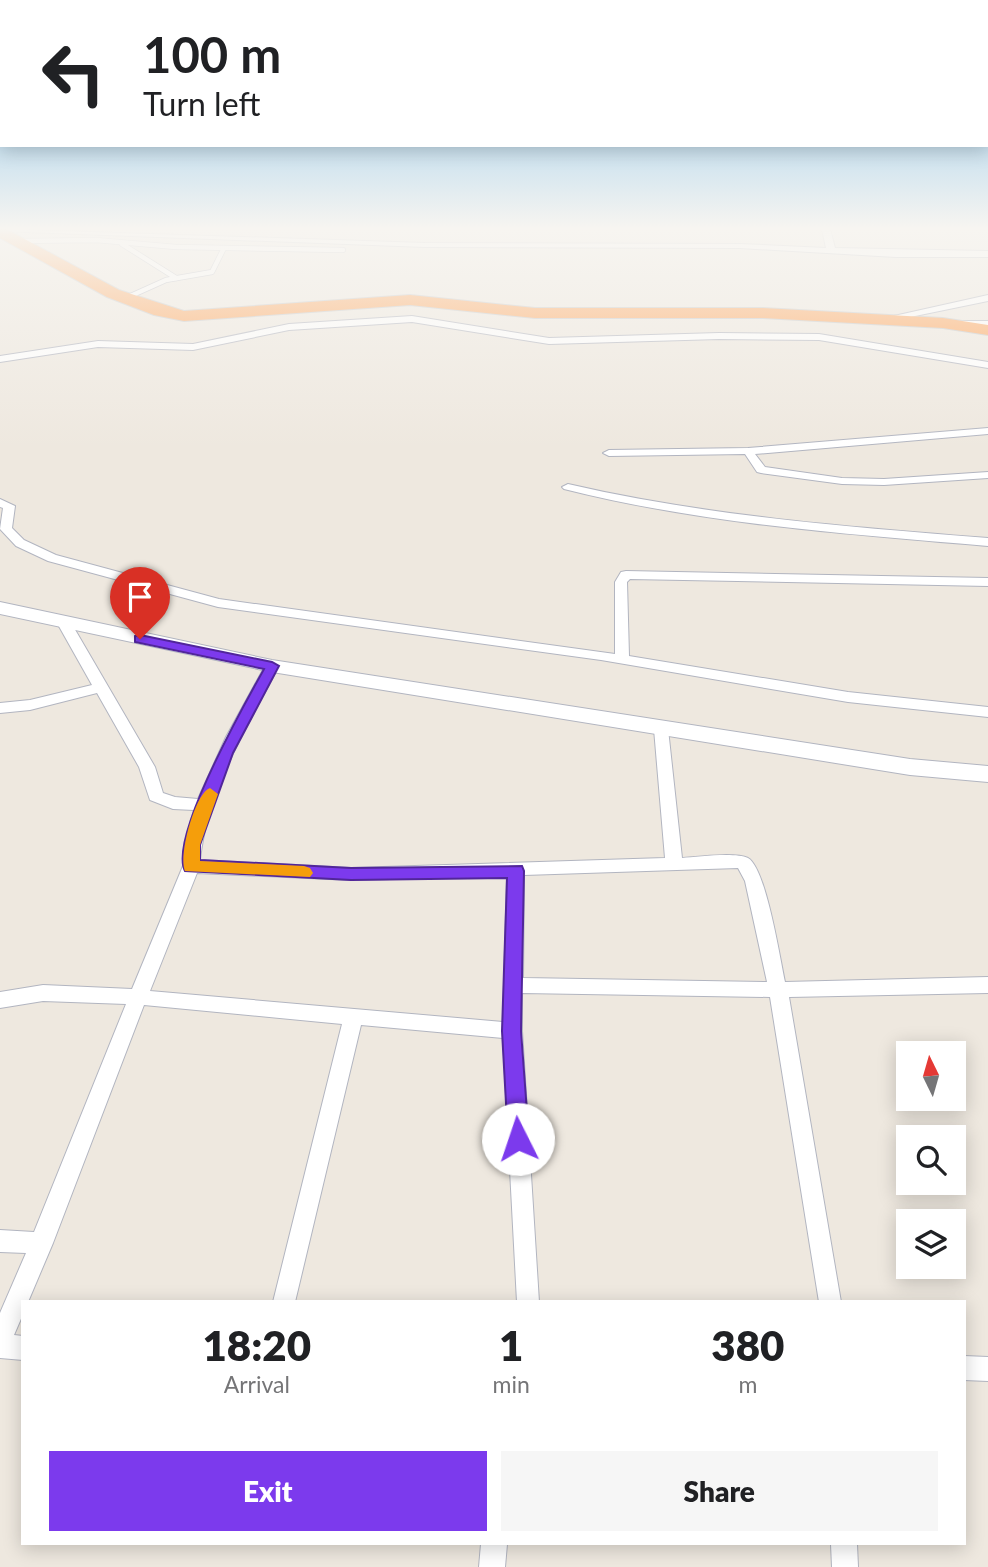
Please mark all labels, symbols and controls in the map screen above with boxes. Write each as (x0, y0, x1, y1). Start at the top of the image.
text: 100 m (143, 25, 281, 83)
icon: left (28, 28, 119, 119)
text: Turn left (143, 84, 260, 123)
pin (110, 567, 170, 639)
icon: arrive (121, 578, 159, 616)
north arrow (896, 1041, 966, 1111)
map controls (896, 1041, 966, 1279)
position arrow (481, 1102, 555, 1176)
button: search (896, 1125, 966, 1195)
button: layers (896, 1209, 966, 1279)
text: 18:20 (203, 1320, 311, 1370)
text: 1 (499, 1320, 523, 1370)
text: 380 (711, 1320, 784, 1370)
text: Arrival (224, 1370, 290, 1398)
text: min (493, 1370, 530, 1398)
text: m (738, 1370, 757, 1398)
button: Exit (49, 1451, 487, 1531)
button: Share (501, 1451, 938, 1531)

